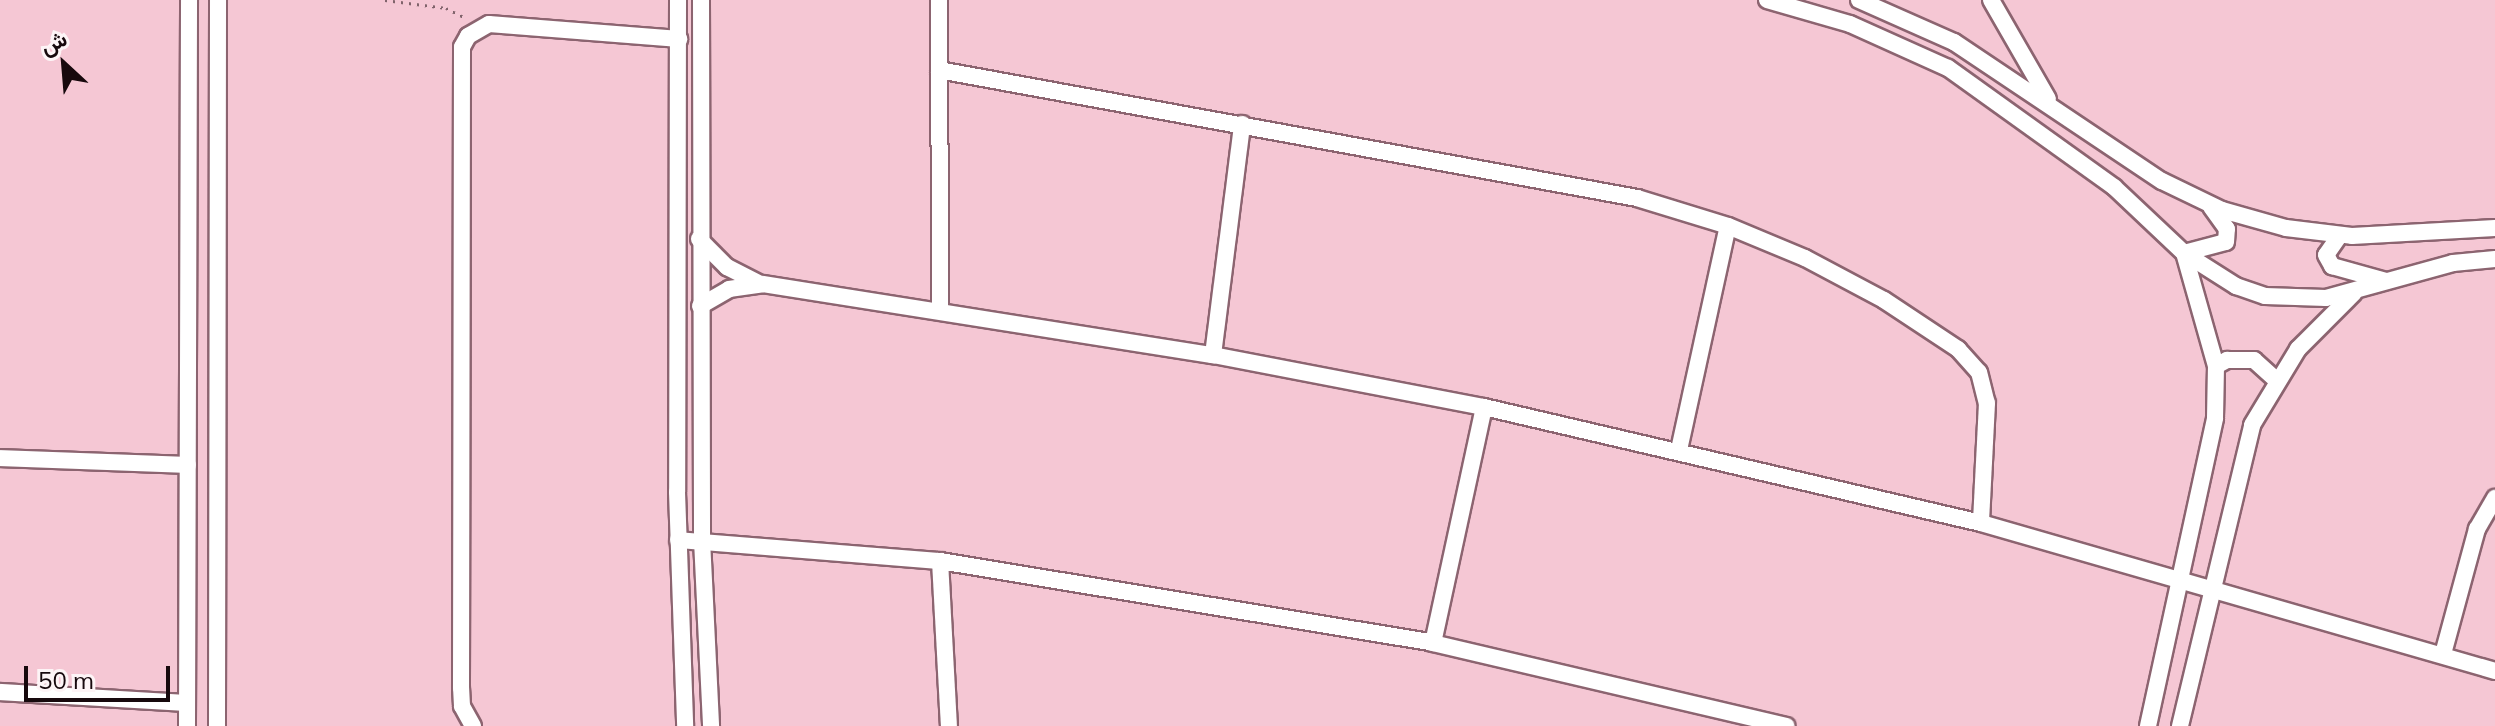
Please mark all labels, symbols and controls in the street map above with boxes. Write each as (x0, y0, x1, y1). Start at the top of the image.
north arrow (24, 24, 104, 104)
text: ش (35, 24, 71, 61)
scale bar (28, 650, 174, 700)
text: 50 m (38, 665, 94, 695)

